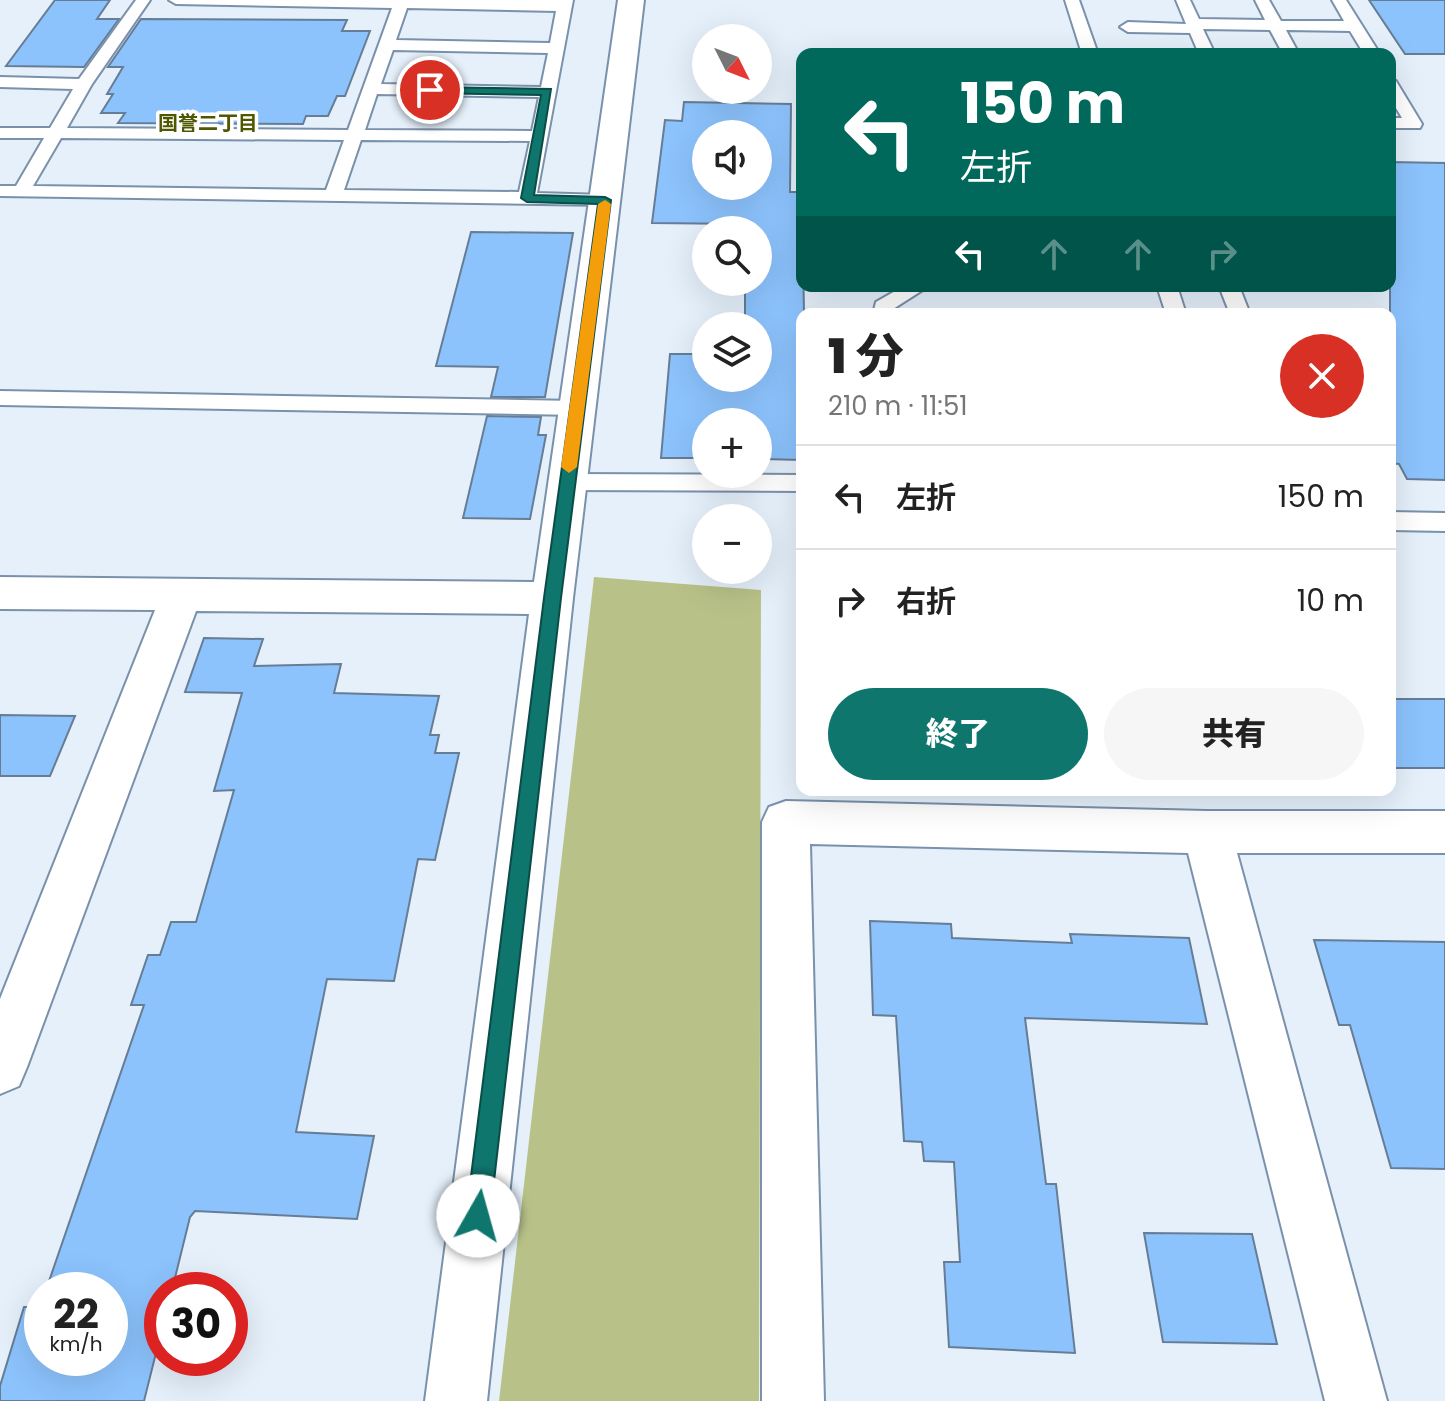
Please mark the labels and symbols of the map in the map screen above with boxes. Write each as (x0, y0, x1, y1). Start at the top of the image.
north arrow (692, 24, 772, 104)
pin (396, 56, 464, 124)
district label: 国誉二丁目 (158, 109, 258, 137)
position arrow (436, 1174, 520, 1258)
speed limit sign: 30 (144, 1272, 248, 1376)

